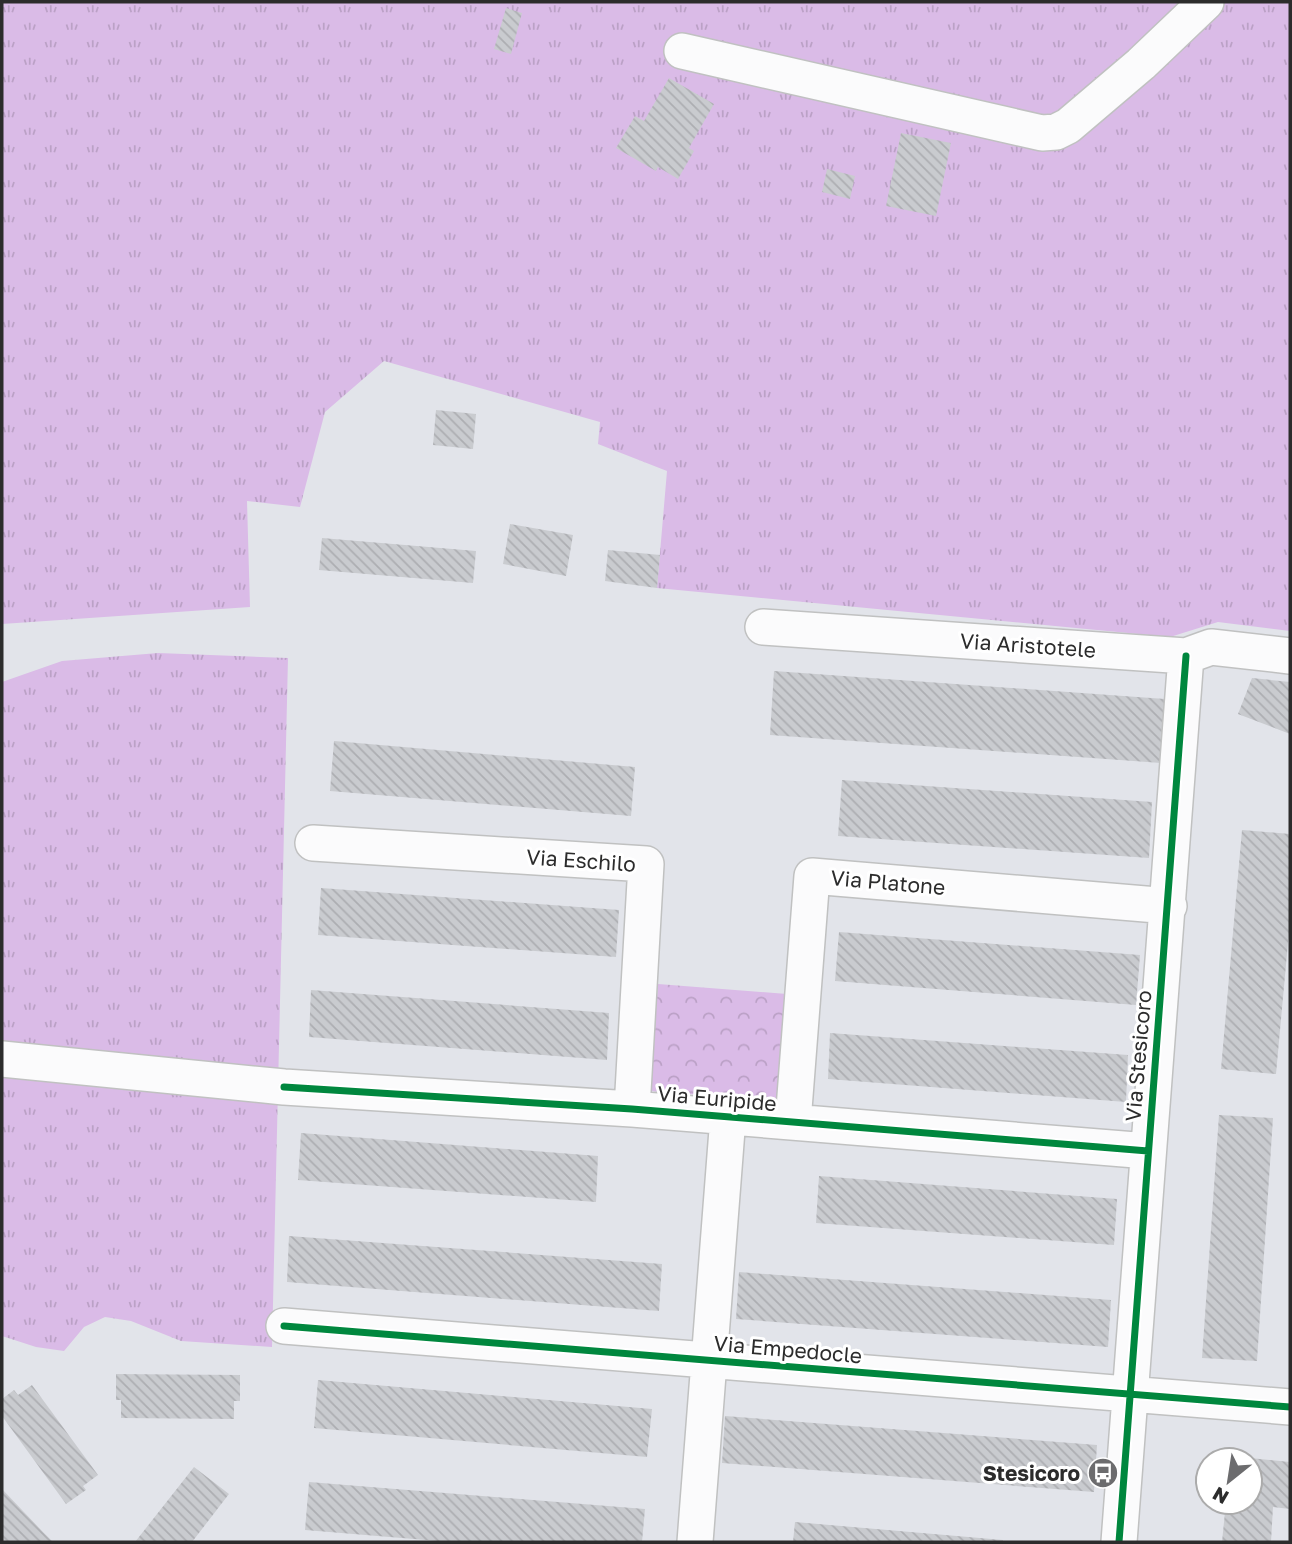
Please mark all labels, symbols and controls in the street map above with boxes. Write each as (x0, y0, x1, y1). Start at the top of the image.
street label: Via Aristotele (959, 627, 1097, 663)
street label: Via Eschilo (525, 843, 637, 877)
street label: Via Platone (830, 864, 946, 900)
street label: Via Stesicoro (1119, 989, 1157, 1123)
street label: Via Euripide (656, 1080, 778, 1116)
street label: Via Empedocle (713, 1330, 863, 1368)
north arrow (1194, 1446, 1264, 1516)
bus stop icon: Stesicoro (1086, 1456, 1120, 1490)
place label: Stesicoro (983, 1460, 1080, 1486)
text: N (1208, 1483, 1232, 1510)

